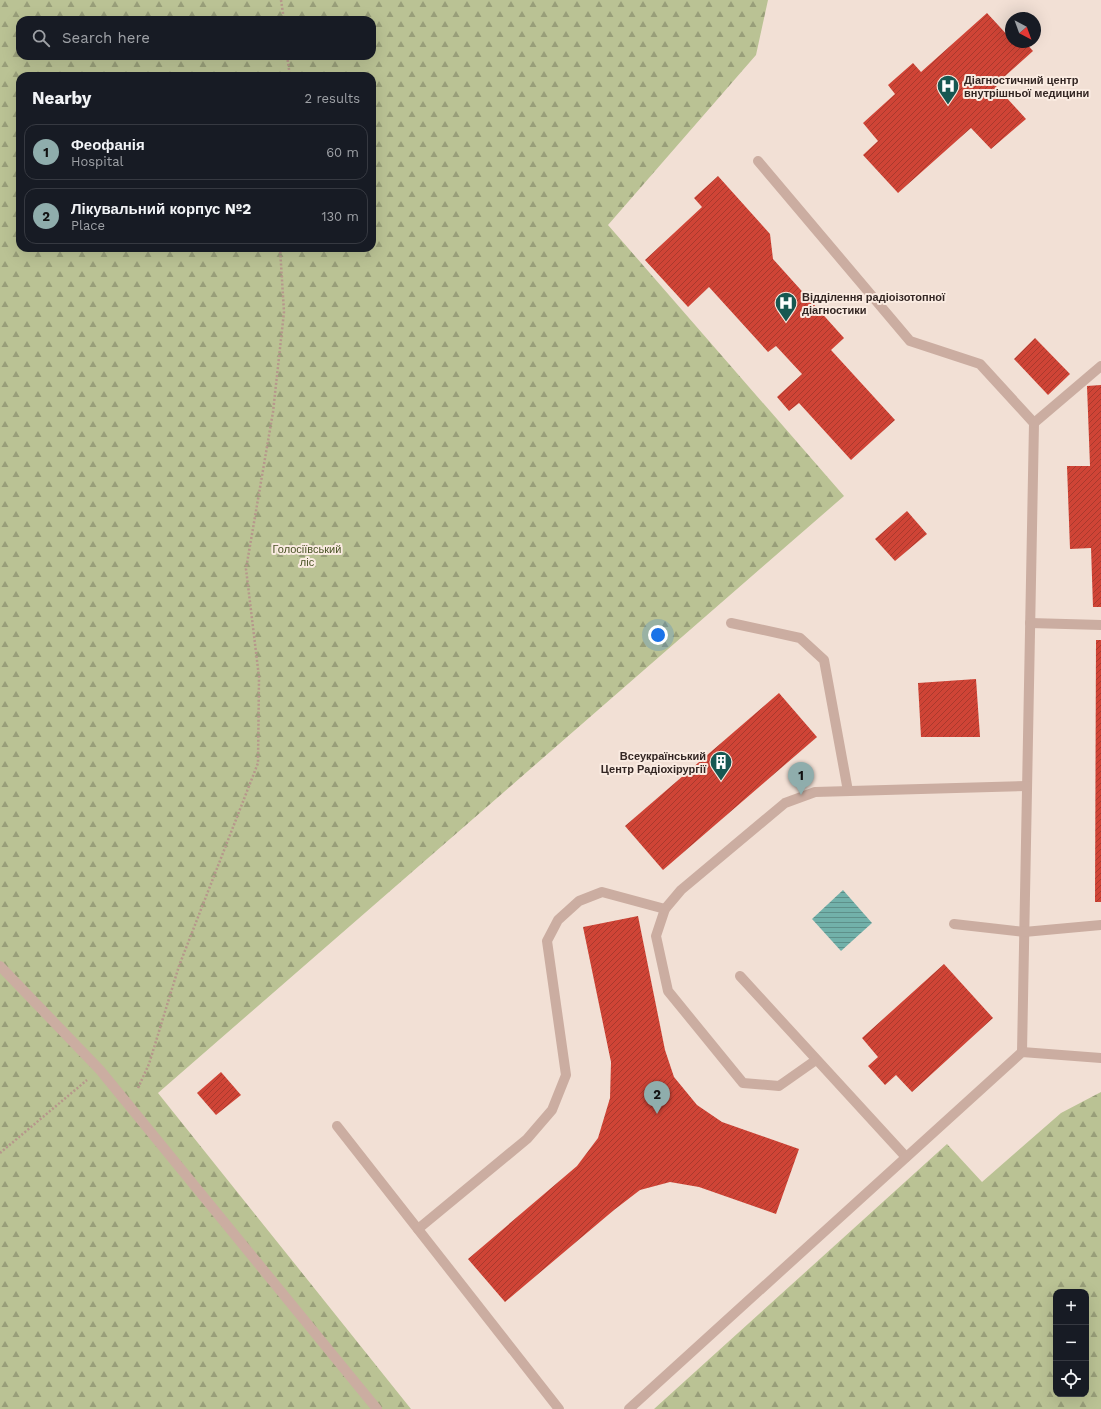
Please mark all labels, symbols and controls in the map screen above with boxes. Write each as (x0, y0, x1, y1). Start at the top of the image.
north arrow (1005, 12, 1041, 48)
search box (16, 16, 376, 60)
icon: search (30, 27, 52, 49)
text: Search here (62, 29, 150, 47)
hospital icon: Діагностичний центр внутрішньої медицини (935, 73, 961, 106)
place label: Діагностичний центр внутрішньої медицини (964, 74, 1089, 100)
text: Nearby (32, 88, 91, 108)
text: 2 results (305, 91, 360, 106)
text: Феофанія (71, 136, 145, 154)
text: 1 (43, 145, 49, 160)
text: 60 m (326, 145, 359, 160)
text: Hospital (71, 154, 123, 169)
text: Лікувальний корпус №2 (71, 200, 251, 218)
text: 2 (42, 209, 50, 224)
text: 130 m (321, 209, 359, 224)
text: Place (71, 218, 105, 233)
hospital icon: Відділення радіоізотопної діагностики (773, 290, 799, 323)
place label: Відділення радіоізотопної діагностики (802, 291, 946, 317)
park label: Голосіївський ліс (273, 543, 341, 569)
your location (648, 625, 668, 645)
building icon: Всеукраїнський Центр Радіохірургії (708, 749, 734, 782)
place label: Всеукраїнський Центр Радіохірургії (601, 750, 707, 776)
pin: 1 (788, 762, 814, 795)
pin: 2 (644, 1081, 670, 1114)
map controls (1053, 1289, 1089, 1397)
button: + (1053, 1289, 1089, 1325)
button: − (1053, 1325, 1089, 1361)
button: locate (1053, 1361, 1089, 1397)

